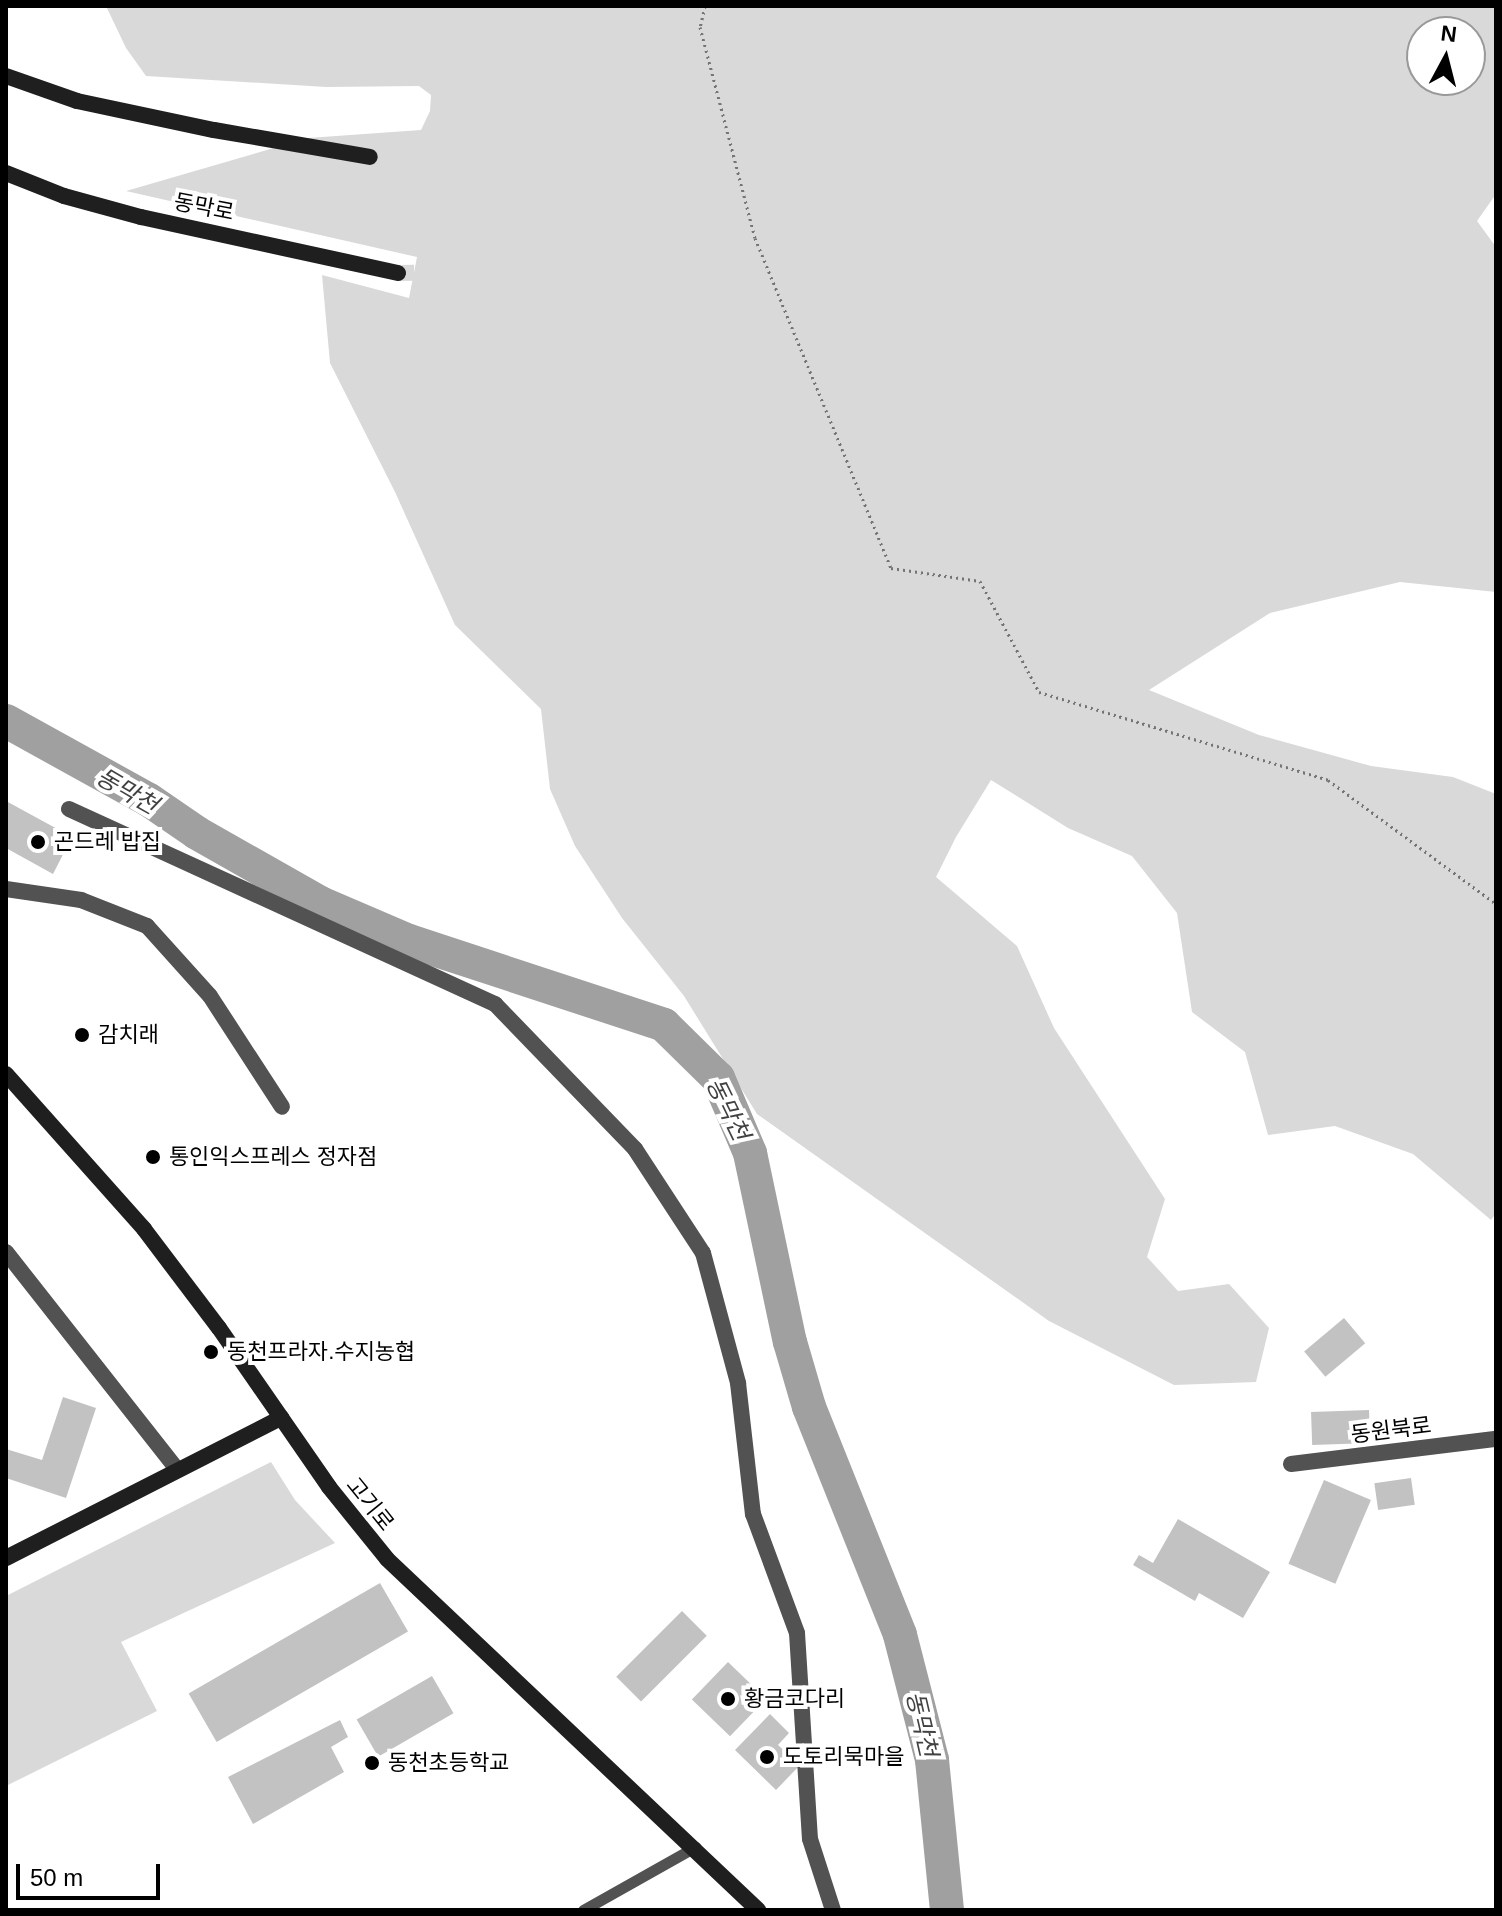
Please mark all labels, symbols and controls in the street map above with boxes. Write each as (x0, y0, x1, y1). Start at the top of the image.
north arrow (1406, 16, 1486, 96)
text: N (1439, 20, 1458, 47)
street label: 동막로 (172, 188, 236, 226)
water label: 동막천 (91, 762, 163, 820)
place label: 곤드레 밥집 (54, 829, 161, 855)
marker: 곤드레 밥집 (29, 833, 47, 851)
place label: 감치래 (98, 1022, 159, 1048)
marker: 감치래 (73, 1026, 91, 1044)
water label: 동막천 (701, 1073, 755, 1145)
place label: 통인익스프레스 정자점 (169, 1144, 378, 1170)
marker: 통인익스프레스 정자점 (144, 1148, 162, 1166)
place label: 동천프라자.수지농협 (227, 1339, 415, 1365)
marker: 동천프라자.수지농협 (202, 1343, 220, 1361)
street label: 동원북로 (1349, 1412, 1433, 1448)
street label: 고기로 (341, 1472, 399, 1536)
place label: 황금코다리 (744, 1686, 845, 1712)
water label: 동막천 (901, 1688, 943, 1760)
marker: 황금코다리 (719, 1690, 737, 1708)
place label: 도토리묵마을 (783, 1744, 904, 1770)
marker: 도토리묵마을 (758, 1748, 776, 1766)
place label: 동천초등학교 (388, 1750, 509, 1776)
marker: 동천초등학교 (363, 1754, 381, 1772)
scale bar (20, 1848, 164, 1898)
text: 50 m (30, 1864, 83, 1891)

